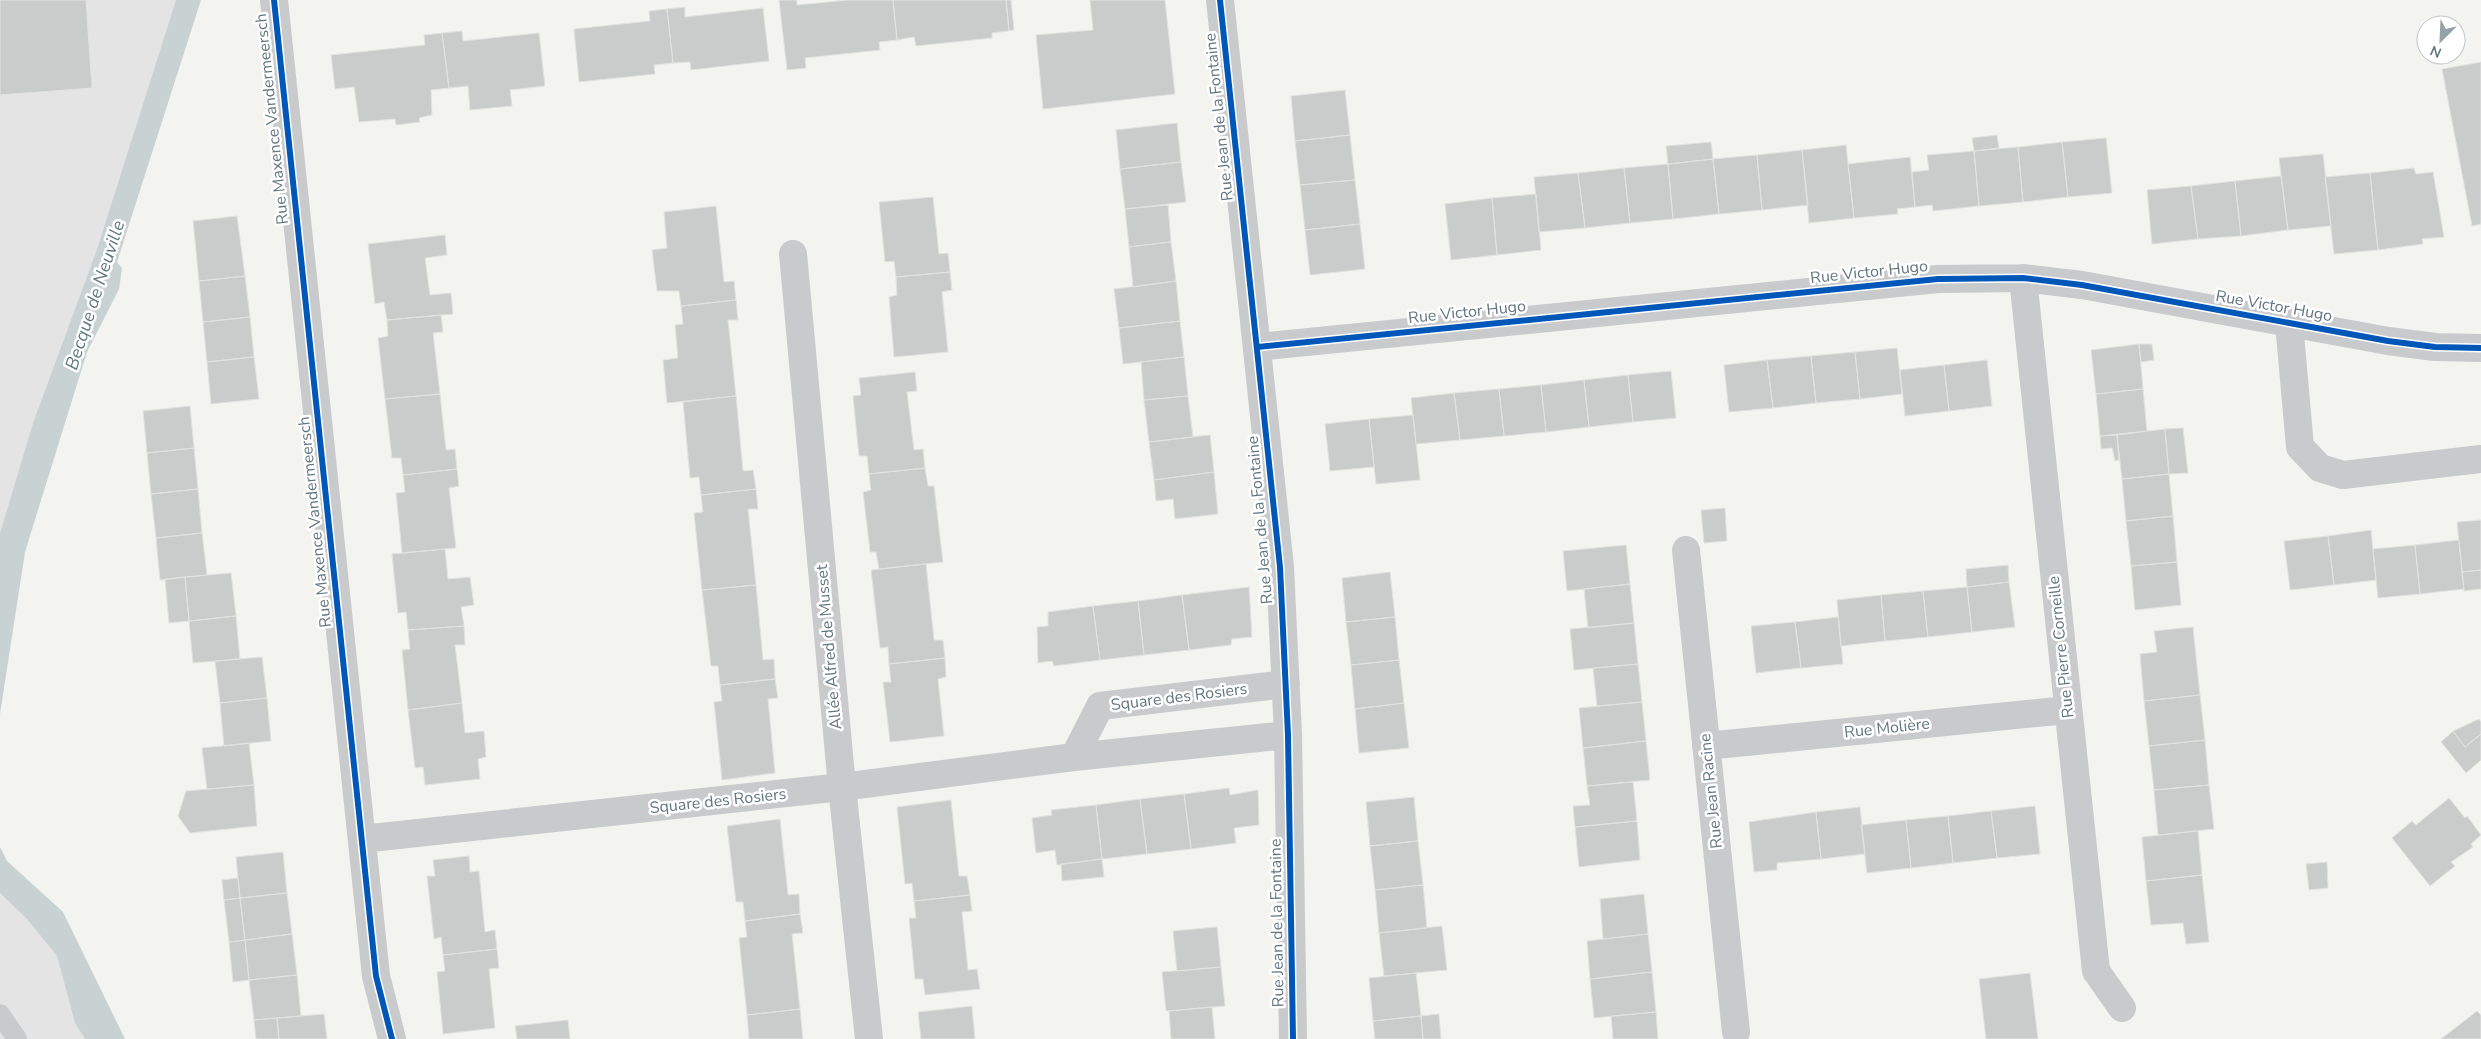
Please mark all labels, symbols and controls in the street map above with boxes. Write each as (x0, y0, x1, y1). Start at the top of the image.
street label: Rue Maxence Vandermeersch (250, 12, 294, 226)
north arrow (2416, 15, 2466, 65)
street label: Rue Jean de la Fontaine (1199, 32, 1239, 202)
text: N (2427, 41, 2445, 62)
water label: Becque de Neuville (59, 217, 131, 373)
street label: Rue Victor Hugo (1809, 255, 1929, 289)
street label: Rue Victor Hugo (2214, 285, 2334, 327)
street label: Rue Victor Hugo (1407, 295, 1527, 329)
street label: Rue Maxence Vandermeersch (293, 415, 337, 629)
street label: Rue Jean de la Fontaine (1242, 435, 1278, 605)
street label: Allée Alfred de Musset (811, 563, 847, 730)
street label: Rue Pierre Corneille (2043, 575, 2079, 719)
street label: Square des Rosiers (1110, 678, 1248, 716)
street label: Rue Molière (1843, 713, 1931, 743)
street label: Rue Jean Racine (1694, 732, 1728, 850)
street label: Square des Rosiers (649, 783, 787, 819)
street label: Rue Jean de la Fontaine (1265, 838, 1289, 1008)

